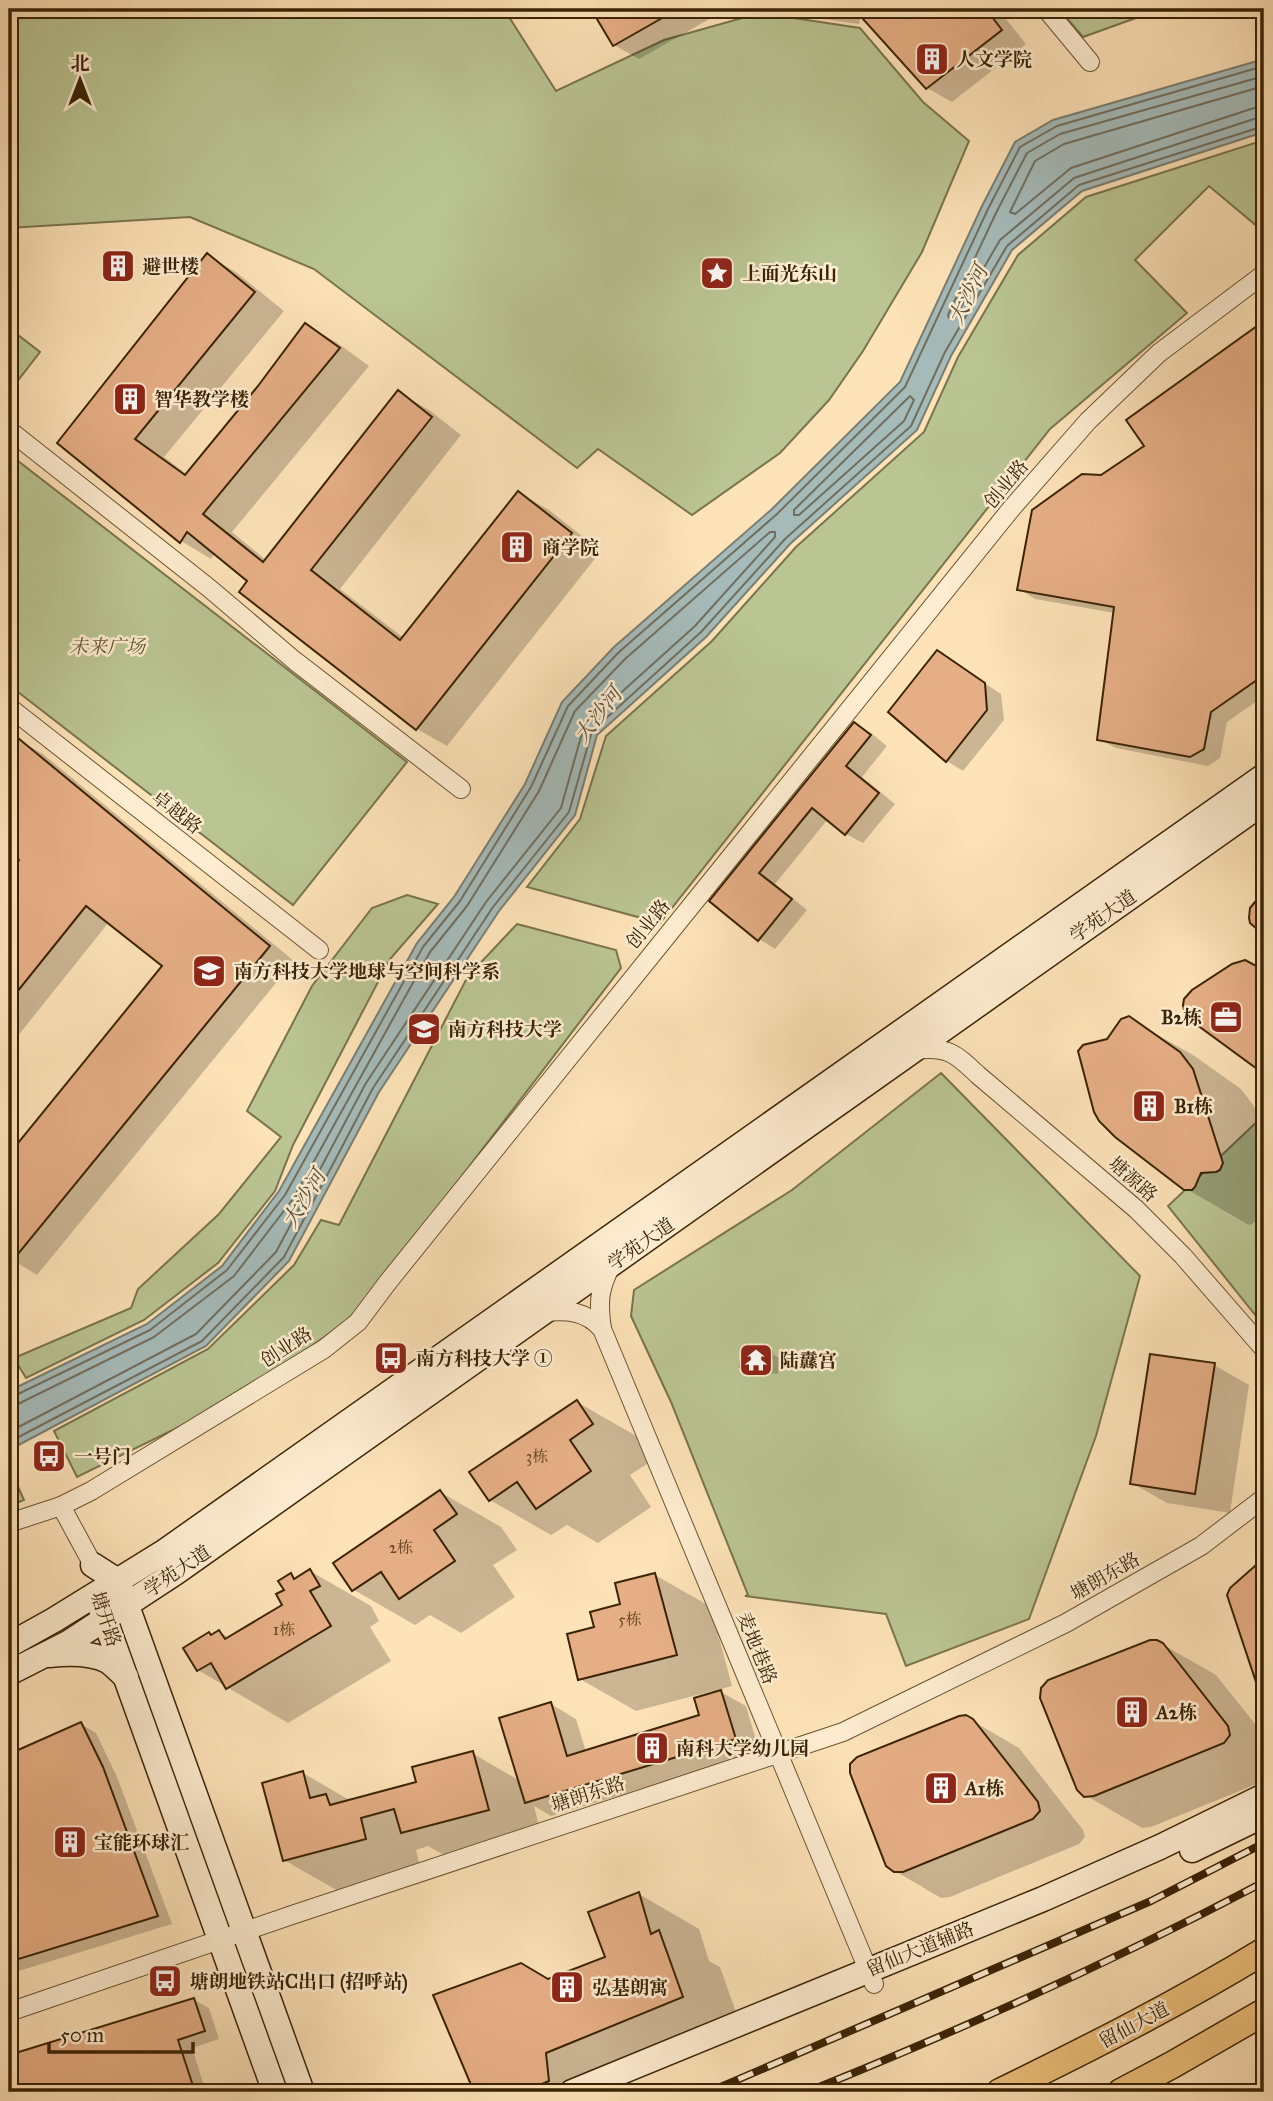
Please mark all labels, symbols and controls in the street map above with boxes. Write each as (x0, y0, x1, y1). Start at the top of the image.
building icon: 人文学院 (913, 40, 951, 78)
north arrow (46, 46, 116, 116)
place label: 人文学院 (956, 48, 1032, 71)
text: 北 (70, 52, 90, 75)
building icon: 避世楼 (99, 247, 137, 285)
place icon: 上面光东山 (698, 254, 736, 292)
place label: 避世楼 (142, 255, 199, 278)
water label: 大沙河 (943, 257, 995, 329)
place label: 上面光东山 (742, 262, 837, 285)
building icon: 智华教学楼 (111, 380, 149, 418)
place label: 智华教学楼 (154, 388, 249, 411)
street label: 创业路 (979, 455, 1033, 513)
building icon: 商学院 (498, 528, 536, 566)
place label: 商学院 (542, 536, 599, 559)
park label: 未来广场 (69, 635, 147, 658)
water label: 大沙河 (568, 679, 630, 748)
street label: 卓越路 (147, 785, 207, 839)
street label: 学苑大道 (1065, 885, 1141, 947)
street label: 创业路 (621, 895, 675, 953)
school or university icon: 南方科技大学地球与空间科学系 (190, 952, 228, 990)
place label: 南方科技大学地球与空间科学系 (234, 960, 500, 983)
office icon: B2栋 (1207, 998, 1245, 1036)
place label: B2栋 (1161, 1006, 1202, 1029)
school or university icon: 南方科技大学 (405, 1010, 443, 1048)
place label: 南方科技大学 (448, 1018, 562, 1041)
building icon: B1栋 (1130, 1087, 1168, 1125)
place label: B1栋 (1174, 1095, 1213, 1118)
street label: 塘源路 (1104, 1152, 1162, 1206)
water label: 大沙河 (277, 1162, 333, 1233)
street label: 学苑大道 (603, 1213, 679, 1275)
street label: 创业路 (256, 1322, 316, 1372)
bus stop icon: 南方科技大学 ① (372, 1339, 410, 1377)
temple icon: 陆纛宫 (737, 1341, 775, 1379)
place label: 南方科技大学 ① (416, 1347, 553, 1370)
place label: 陆纛宫 (780, 1349, 837, 1372)
bus stop icon: 一号门 (30, 1437, 68, 1475)
place label: 一号门 (74, 1445, 131, 1468)
house number: 3栋 (526, 1447, 548, 1466)
house number: 2栋 (389, 1538, 413, 1557)
street label: 学苑大道 (139, 1540, 215, 1602)
street label: 塘朗东路 (1066, 1547, 1144, 1605)
street label: 塘开路 (86, 1588, 126, 1650)
street label: 麦地巷路 (732, 1608, 782, 1688)
house number: 5栋 (618, 1610, 642, 1629)
house number: 1栋 (273, 1620, 295, 1639)
building icon: A2栋 (1113, 1693, 1151, 1731)
place label: A2栋 (1154, 1701, 1197, 1724)
building icon: 南科大学幼儿园 (633, 1729, 671, 1767)
place label: 南科大学幼儿园 (676, 1737, 809, 1760)
building icon: A1栋 (922, 1769, 960, 1807)
street label: 塘朗东路 (548, 1771, 628, 1817)
place label: A1栋 (963, 1777, 1004, 1800)
building icon: 宝能环球汇 (51, 1823, 89, 1861)
place label: 宝能环球汇 (94, 1831, 189, 1854)
street label: 留仙大道辅路 (863, 1917, 977, 1981)
bus stop icon: 塘朗地铁站C出口 (招呼站) (146, 1962, 184, 2000)
building icon: 弘基朗寓 (548, 1968, 586, 2006)
place label: 塘朗地铁站C出口 (招呼站) (190, 1970, 408, 1994)
place label: 弘基朗寓 (592, 1976, 668, 1999)
street label: 留仙大道 (1095, 1997, 1173, 2053)
scale bar (49, 2010, 192, 2054)
text: 50 m (60, 2022, 105, 2048)

